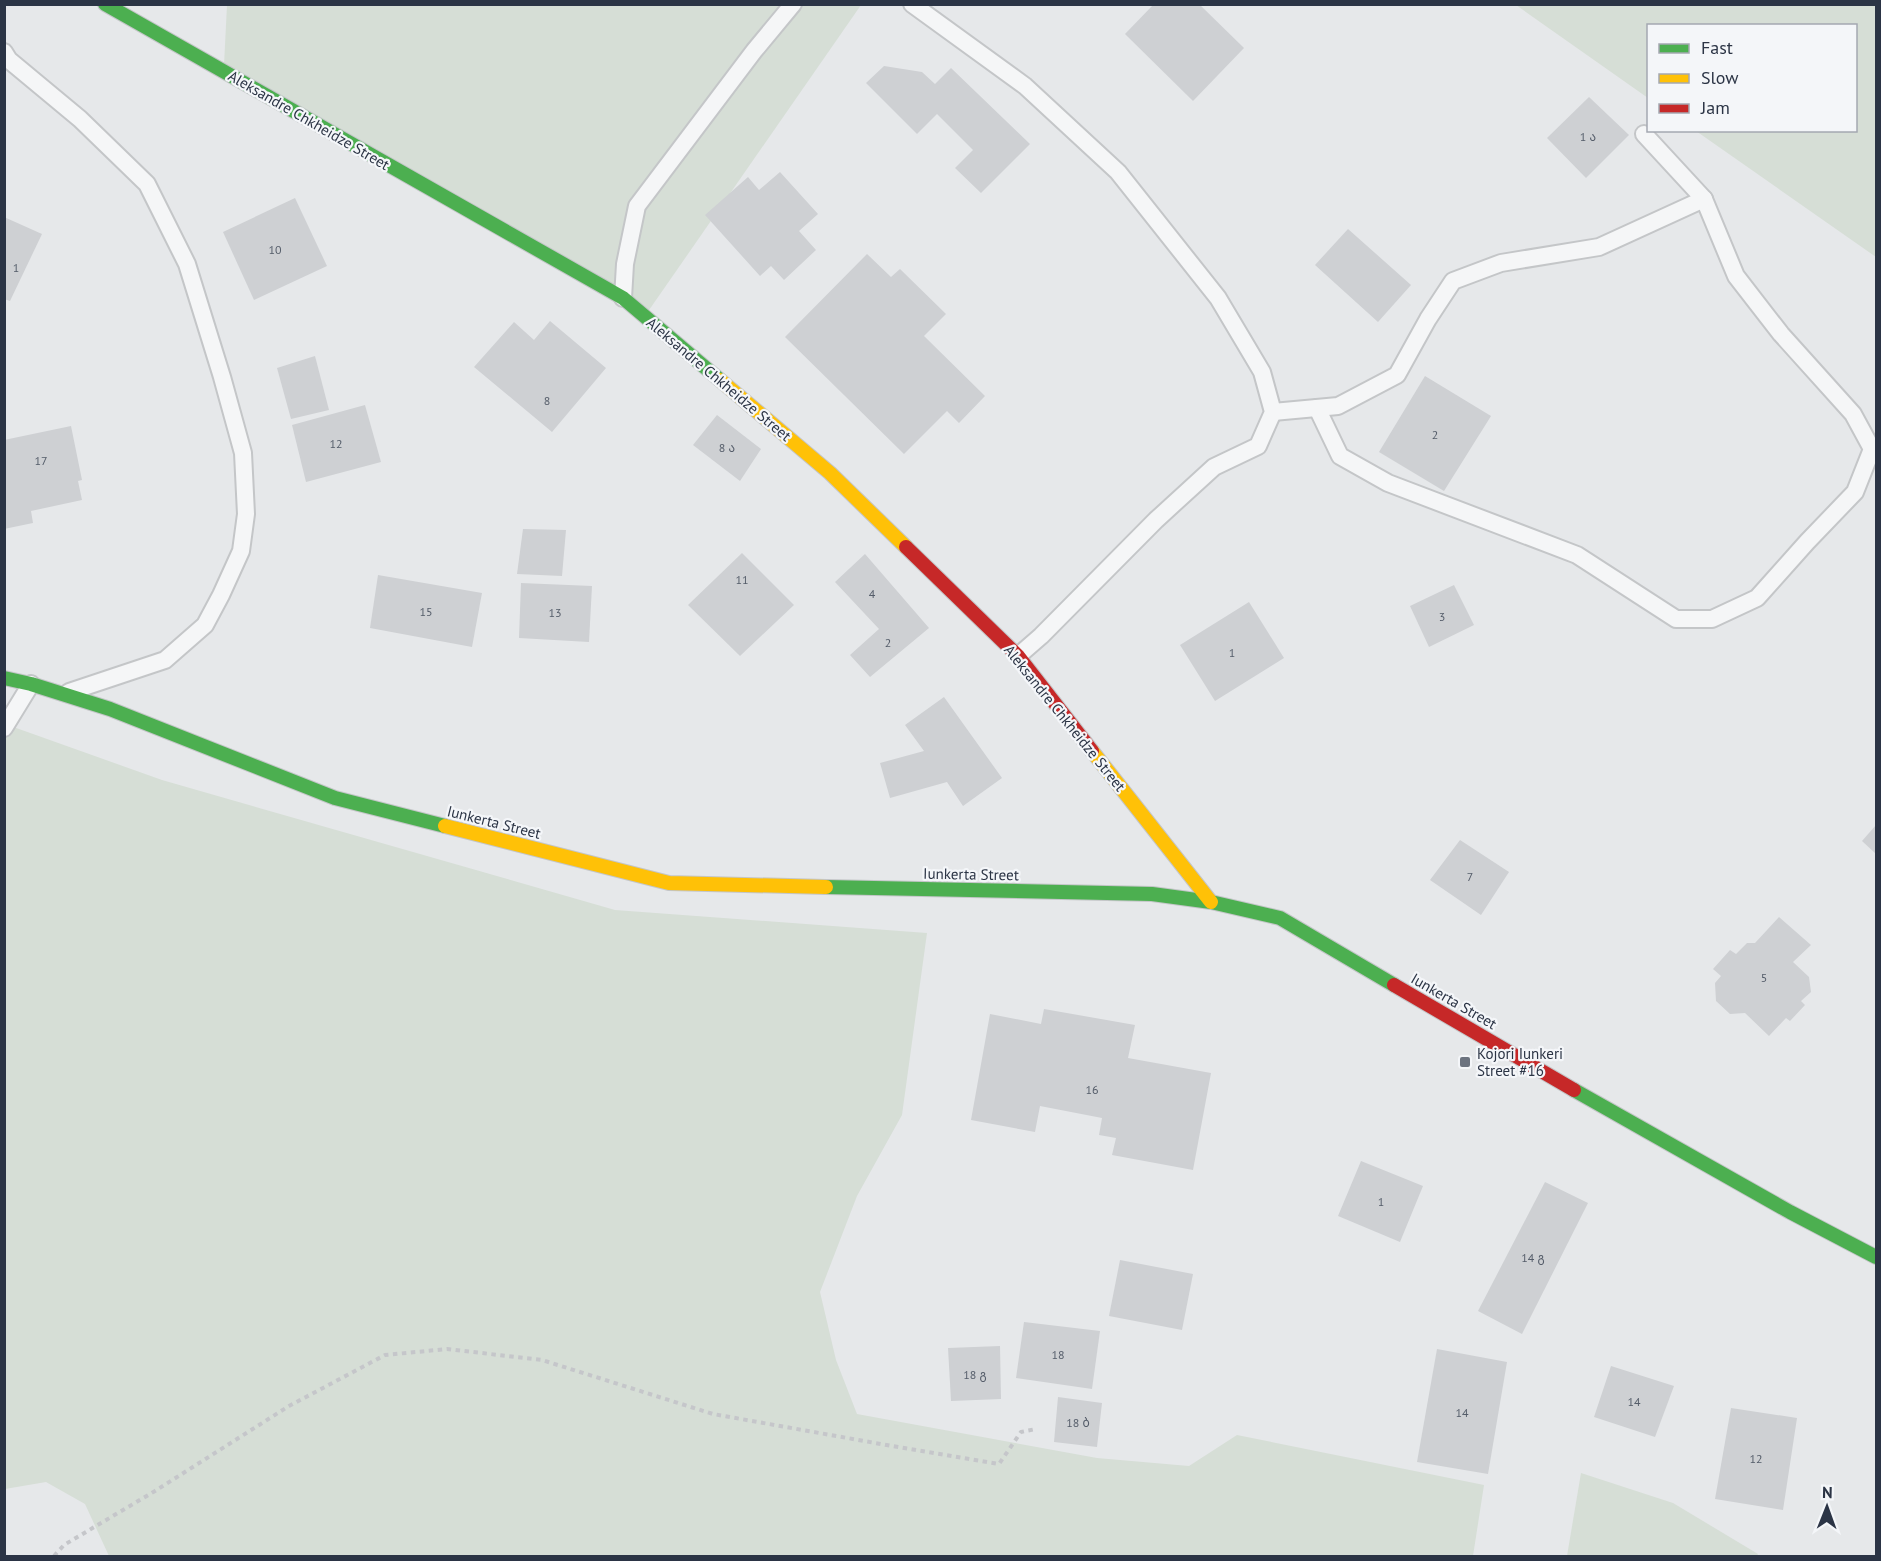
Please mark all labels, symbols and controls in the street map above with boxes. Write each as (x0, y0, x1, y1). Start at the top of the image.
legend (1647, 24, 1857, 132)
text: Fast (1701, 36, 1733, 59)
street label: Aleksandre Chkheidze Street (225, 66, 393, 174)
text: Slow (1701, 66, 1739, 89)
text: Jam (1700, 96, 1730, 119)
house number: 1 ა (1580, 129, 1596, 144)
house number: 10 (268, 242, 282, 257)
house number: 1 (13, 260, 19, 275)
street label: Aleksandre Chkheidze Street (643, 313, 795, 445)
house number: 8 (544, 393, 550, 408)
house number: 2 (1432, 427, 1438, 442)
house number: 12 (329, 436, 343, 451)
house number: 8 ა (719, 440, 735, 455)
house number: 17 (34, 453, 48, 468)
house number: 11 (735, 572, 749, 587)
house number: 4 (869, 586, 876, 601)
house number: 15 (419, 604, 433, 619)
house number: 13 (548, 605, 562, 620)
house number: 3 (1439, 609, 1445, 624)
house number: 2 (885, 635, 891, 650)
street label: Aleksandre Chkheidze Street (1000, 641, 1130, 795)
house number: 1 (1229, 645, 1235, 660)
street label: Iunkerta Street (445, 801, 543, 843)
street label: Iunkerta Street (923, 864, 1019, 884)
house number: 7 (1467, 869, 1473, 884)
street label: Iunkerta Street (1408, 969, 1500, 1033)
house number: 5 (1761, 970, 1767, 985)
place label: Kojori Iunkeri Street #16 (1477, 1044, 1563, 1080)
marker: Kojori Iunkeri Street #16 (1458, 1055, 1472, 1069)
house number: 16 (1085, 1082, 1099, 1097)
house number: 1 (1378, 1194, 1384, 1209)
house number: 14 გ (1521, 1250, 1545, 1265)
house number: 18 (1051, 1347, 1065, 1362)
house number: 18 გ (963, 1367, 987, 1382)
house number: 14 (1627, 1394, 1641, 1409)
house number: 14 (1455, 1405, 1469, 1420)
house number: 18 ბ (1066, 1415, 1090, 1430)
house number: 12 (1749, 1451, 1763, 1466)
north arrow (1797, 1477, 1857, 1537)
text: N (1822, 1482, 1833, 1502)

